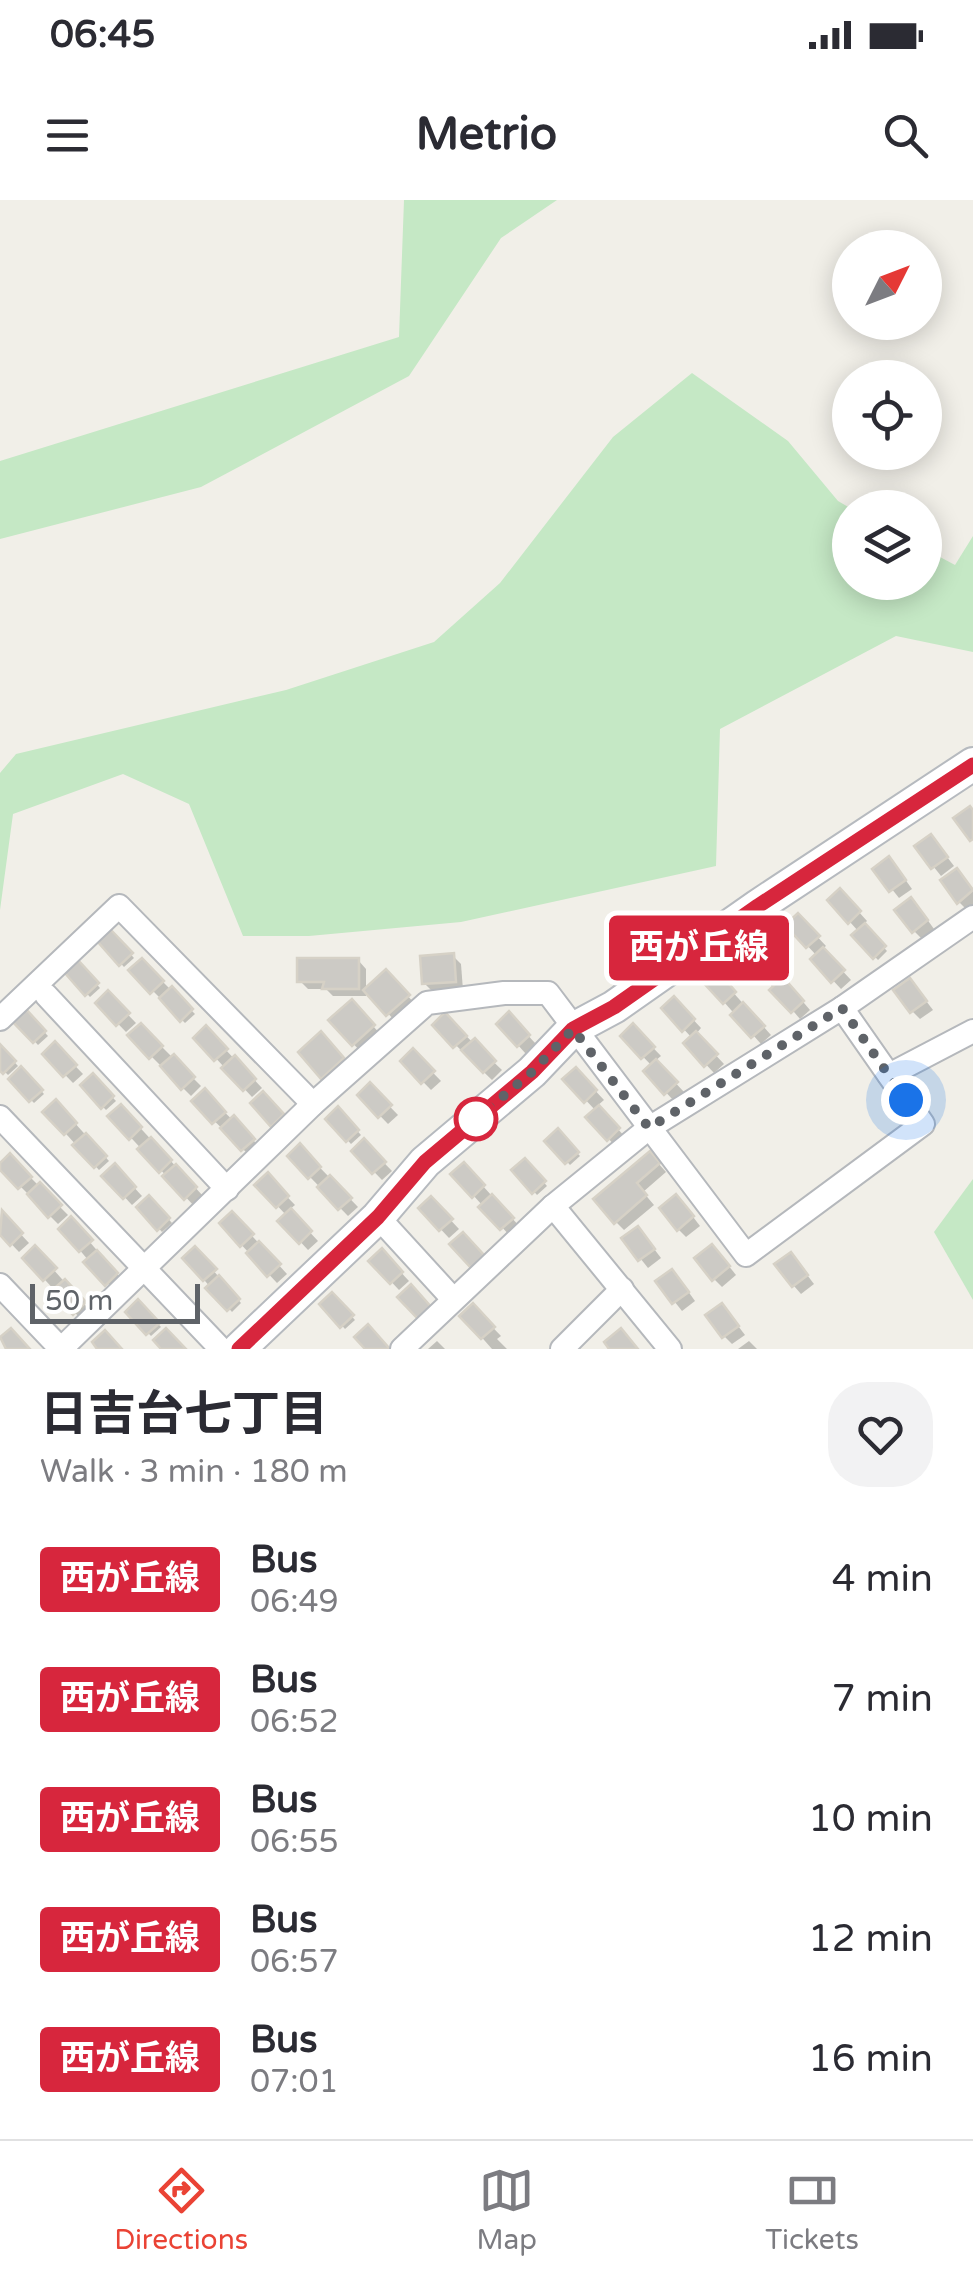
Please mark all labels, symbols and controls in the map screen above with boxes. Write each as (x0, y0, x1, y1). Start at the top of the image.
text: 06:45 (50, 12, 155, 58)
icon: menu (40, 108, 95, 163)
text: Metrio (416, 108, 557, 162)
icon: search (878, 108, 933, 163)
north arrow (832, 230, 942, 340)
map controls (832, 230, 942, 600)
button: locate (832, 360, 942, 470)
button: layers (832, 490, 942, 600)
line badge: 西が丘線 (629, 916, 769, 980)
text: 西が丘線 (629, 927, 769, 969)
your location (881, 1075, 931, 1125)
unlabelled marker (455, 1098, 497, 1140)
scale bar (30, 1279, 200, 1324)
text: 50 m (45, 1284, 113, 1318)
button: heart (828, 1382, 933, 1487)
text: 日吉台七丁目 (40, 1386, 328, 1444)
text: Walk · 3 min · 180 m (40, 1453, 348, 1491)
text: Bus (250, 1537, 317, 1583)
text: 4 min (832, 1556, 933, 1602)
text: 西が丘線 (60, 1558, 200, 1600)
text: 06:49 (250, 1583, 339, 1621)
text: Bus (250, 1657, 317, 1703)
text: 7 min (832, 1676, 933, 1722)
text: 西が丘線 (60, 1678, 200, 1720)
text: 06:52 (250, 1703, 339, 1741)
text: Bus (250, 1777, 317, 1823)
text: 10 min (808, 1796, 933, 1842)
text: 西が丘線 (60, 1798, 200, 1840)
text: 06:55 (250, 1823, 339, 1861)
text: Bus (250, 1897, 317, 1943)
text: 12 min (808, 1916, 933, 1962)
text: 西が丘線 (60, 1918, 200, 1960)
text: 06:57 (250, 1943, 339, 1981)
text: Bus (250, 2017, 317, 2063)
text: 16 min (808, 2036, 933, 2082)
text: 西が丘線 (60, 2038, 200, 2080)
text: 07:01 (250, 2063, 339, 2101)
tab: Directions (114, 2163, 248, 2257)
tab: Map (476, 2163, 537, 2257)
tab: Tickets (765, 2163, 859, 2257)

